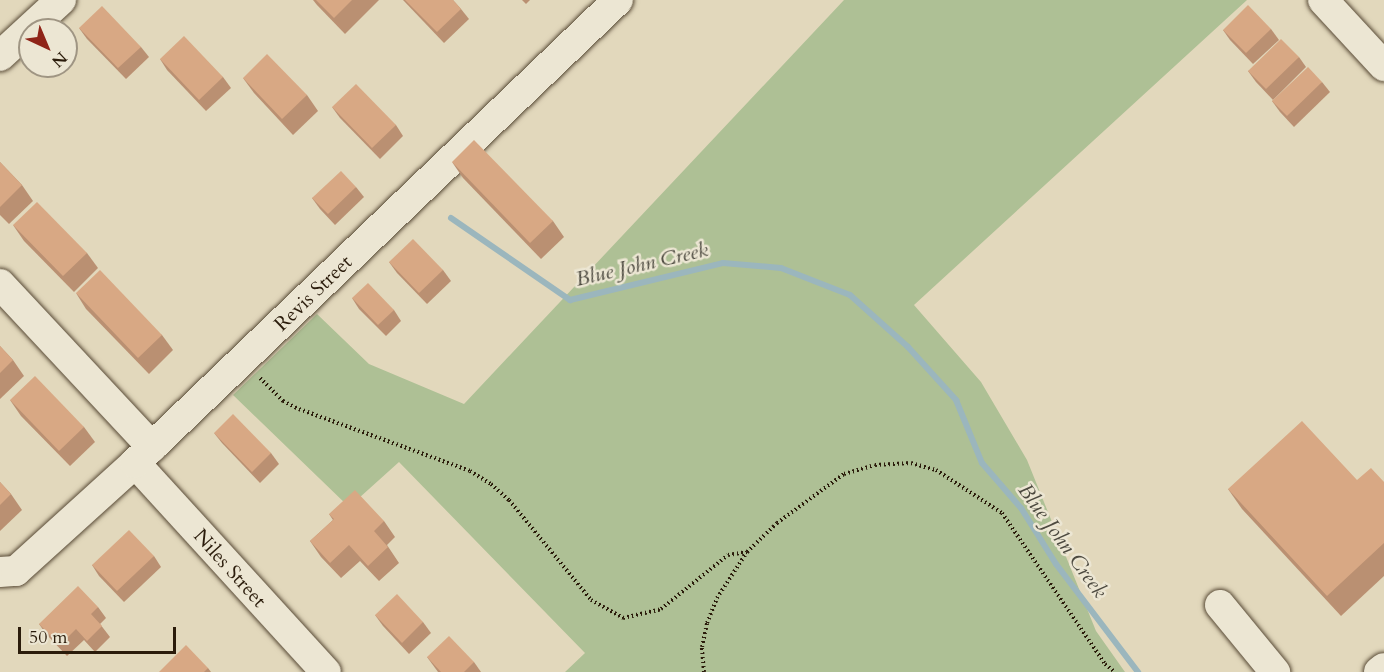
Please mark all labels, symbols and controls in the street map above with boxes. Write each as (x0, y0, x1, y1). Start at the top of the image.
north arrow (18, 18, 78, 78)
text: N (46, 47, 72, 72)
water label: Blue John Creek (573, 237, 711, 293)
street label: Revis Street (269, 250, 357, 336)
water label: Blue John Creek (1012, 479, 1112, 603)
street label: Niles Street (189, 524, 271, 612)
scale bar (21, 615, 178, 653)
text: 50 m (29, 625, 68, 650)

